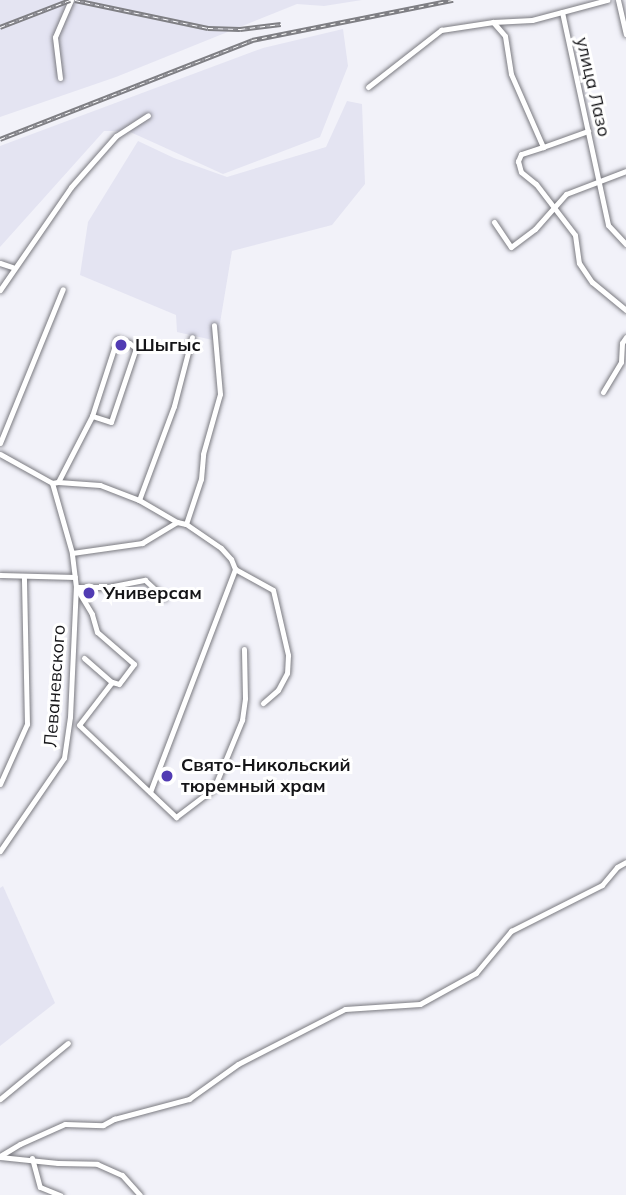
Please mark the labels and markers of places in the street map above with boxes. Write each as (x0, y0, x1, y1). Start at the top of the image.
place label: Шыгыс (135, 334, 201, 356)
marker: Шыгыс (113, 337, 129, 353)
place label: Универсам (103, 582, 202, 604)
marker: Универсам (81, 585, 97, 601)
place label: Свято-Никольский тюремный храм (181, 755, 351, 798)
marker: Свято-Никольский тюремный храм (159, 768, 175, 784)

